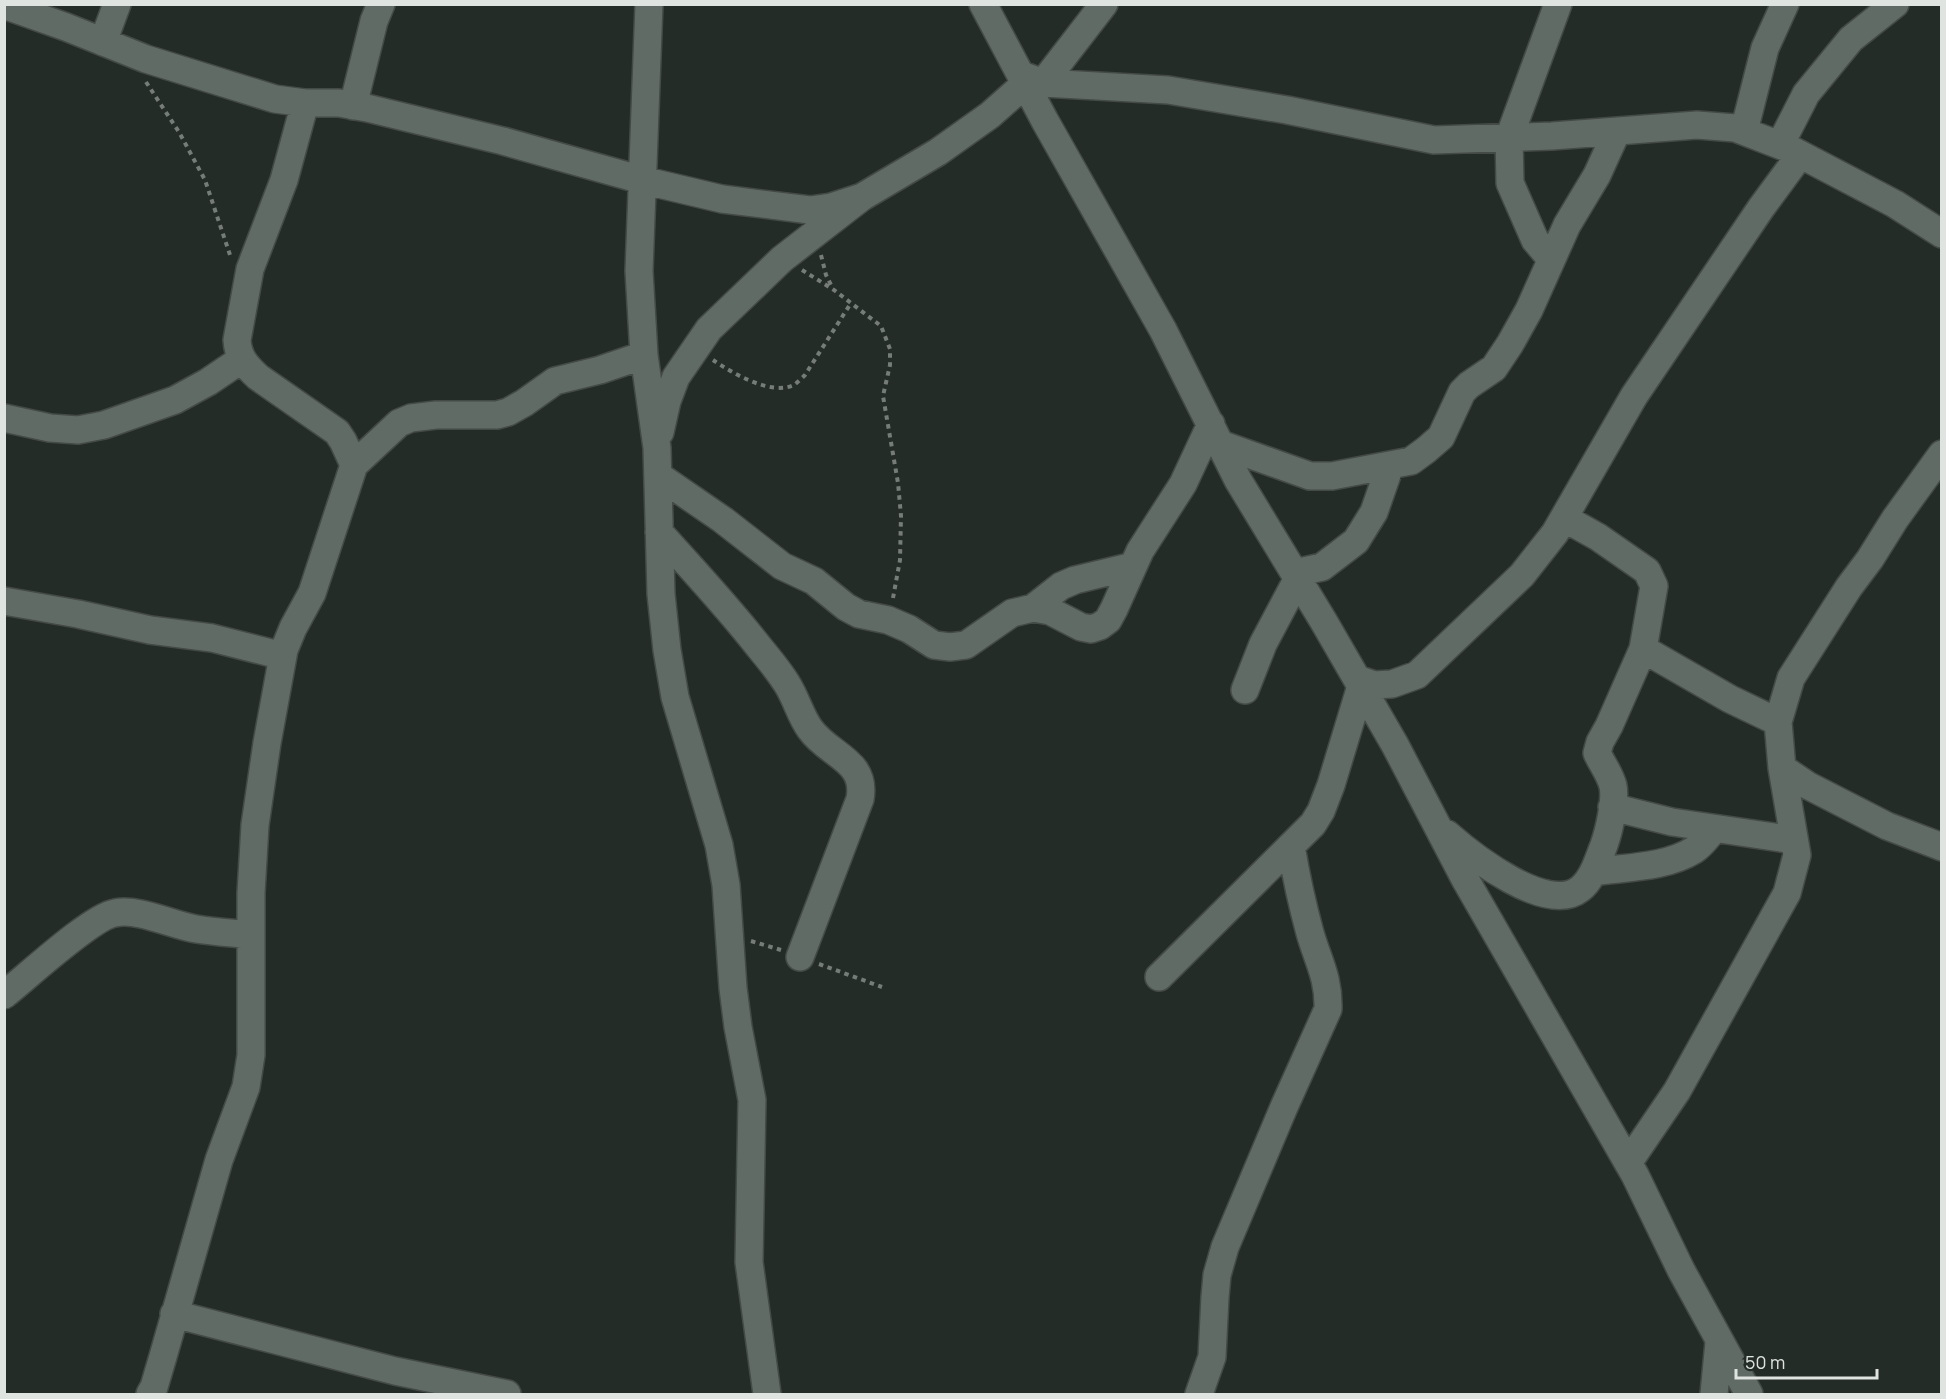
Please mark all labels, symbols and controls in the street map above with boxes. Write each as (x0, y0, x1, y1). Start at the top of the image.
scale bar (1736, 1342, 1877, 1380)
text: 50 m (1745, 1350, 1785, 1374)

